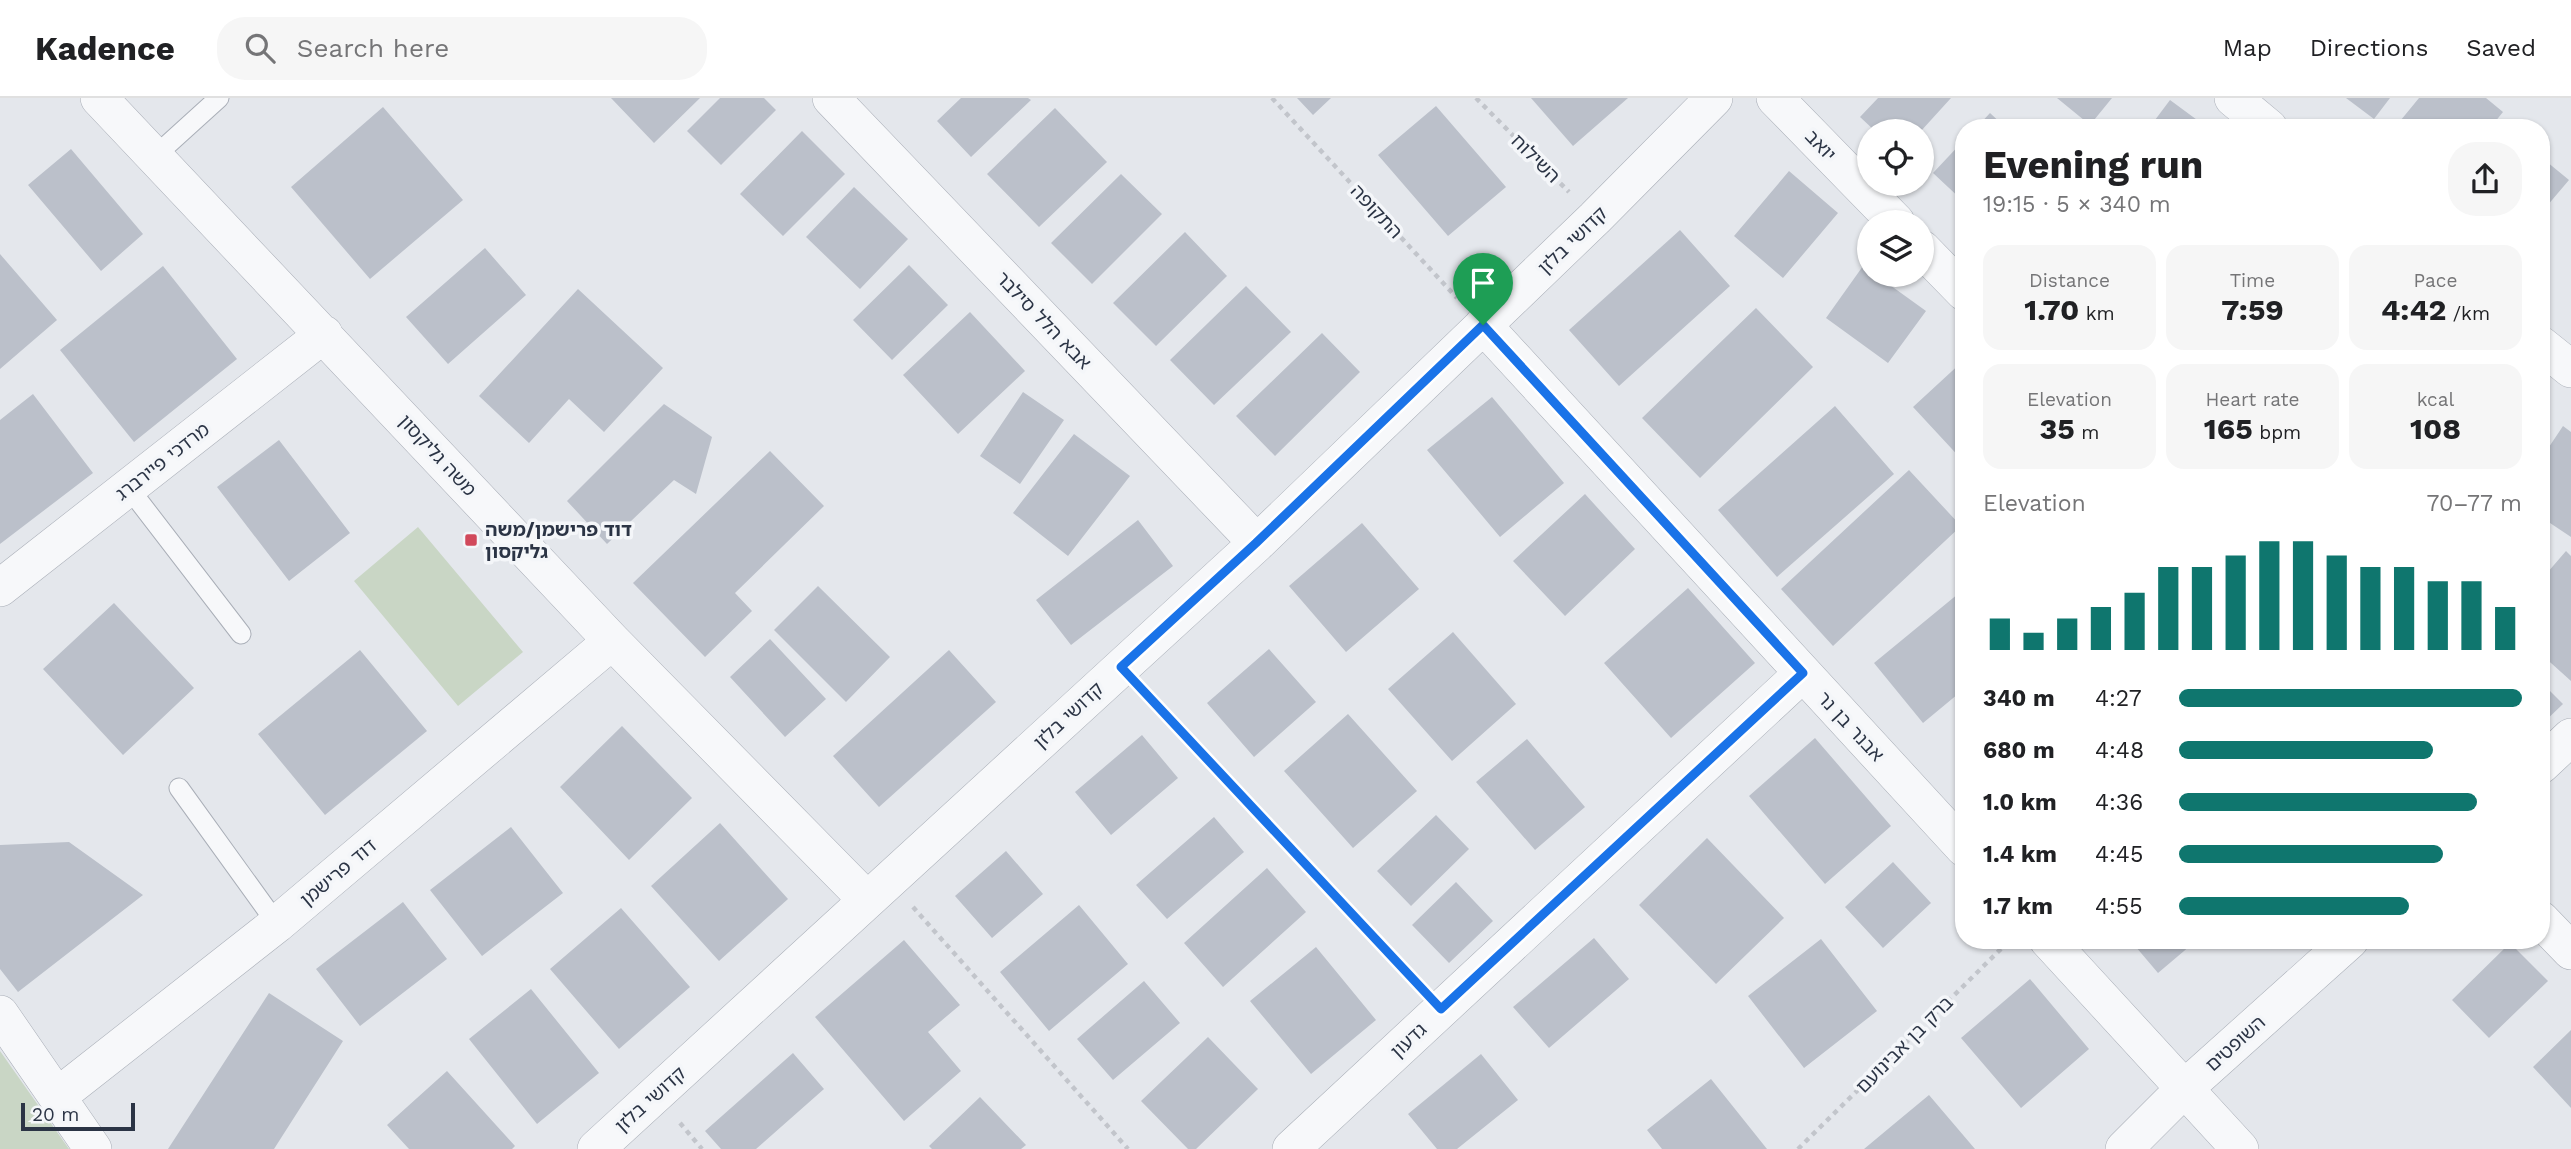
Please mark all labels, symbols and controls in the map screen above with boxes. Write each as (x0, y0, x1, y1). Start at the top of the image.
search box (217, 17, 707, 80)
text: Kadence (35, 29, 175, 68)
icon: search (241, 29, 279, 67)
text: Search here (297, 33, 449, 63)
text: Map (2223, 34, 2272, 62)
text: Directions (2310, 34, 2428, 62)
text: Saved (2466, 34, 2536, 62)
map controls (1857, 119, 1934, 287)
button: locate (1857, 119, 1934, 196)
street label: יואב (1800, 125, 1841, 166)
street label: השילוח (1506, 129, 1565, 188)
button: share (2448, 142, 2522, 216)
text: Evening run (1983, 143, 2203, 187)
street label: התקופה (1346, 180, 1407, 243)
text: 19:15 · 5 × 340 m (1983, 191, 2171, 218)
street label: קדושי בלזן (1533, 202, 1612, 279)
button: layers (1857, 210, 1934, 287)
pin (1453, 253, 1513, 325)
icon: arrive (1464, 264, 1502, 302)
street label: אבא הלל סילבר (991, 267, 1096, 374)
text: Distance (2029, 269, 2110, 292)
text: Time (2230, 269, 2275, 292)
text: Pace (2414, 269, 2457, 292)
text: 1.70 (2024, 292, 2079, 327)
text: 7:59 (2221, 292, 2284, 327)
text: 4:42 (2381, 292, 2446, 327)
text: km (2079, 302, 2115, 325)
text: /km (2446, 302, 2490, 325)
text: Elevation (2027, 388, 2112, 411)
text: Heart rate (2206, 388, 2299, 411)
text: kcal (2417, 388, 2454, 411)
street label: משה גליקסון (394, 410, 481, 501)
text: 35 (2040, 411, 2075, 446)
text: 165 (2204, 411, 2253, 446)
text: 108 (2410, 411, 2461, 446)
street label: מרדכי פיירברג (111, 418, 214, 505)
text: m (2075, 421, 2099, 444)
text: bpm (2253, 421, 2301, 444)
text: Elevation (1983, 490, 2086, 517)
text: 70–77 m (2426, 490, 2522, 517)
place label: דוד פרישמן/משה גליקסון (485, 518, 632, 563)
marker: דוד פרישמן/משה גליקסון (463, 532, 479, 548)
street label: קדושי בלזן (1029, 677, 1108, 754)
text: 340 m (1983, 685, 2055, 712)
text: 4:27 (2095, 685, 2142, 712)
street label: אבנר בן נר (1812, 687, 1889, 766)
text: 680 m (1983, 737, 2055, 764)
text: 4:48 (2095, 737, 2144, 764)
text: 1.0 km (1983, 789, 2057, 816)
text: 4:36 (2095, 789, 2143, 816)
street label: דוד פרישמן (296, 834, 381, 911)
text: 1.4 km (1983, 841, 2057, 868)
text: 4:45 (2095, 841, 2143, 868)
text: 1.7 km (1983, 893, 2053, 920)
text: 4:55 (2095, 893, 2143, 920)
street label: ברק בן אבינועם (1851, 991, 1958, 1098)
street label: השופטים (2201, 1011, 2270, 1076)
street label: גדעון (1386, 1018, 1431, 1063)
street label: קדושי בלזן (610, 1062, 690, 1137)
scale bar (21, 1100, 135, 1132)
text: 20 m (32, 1103, 79, 1126)

